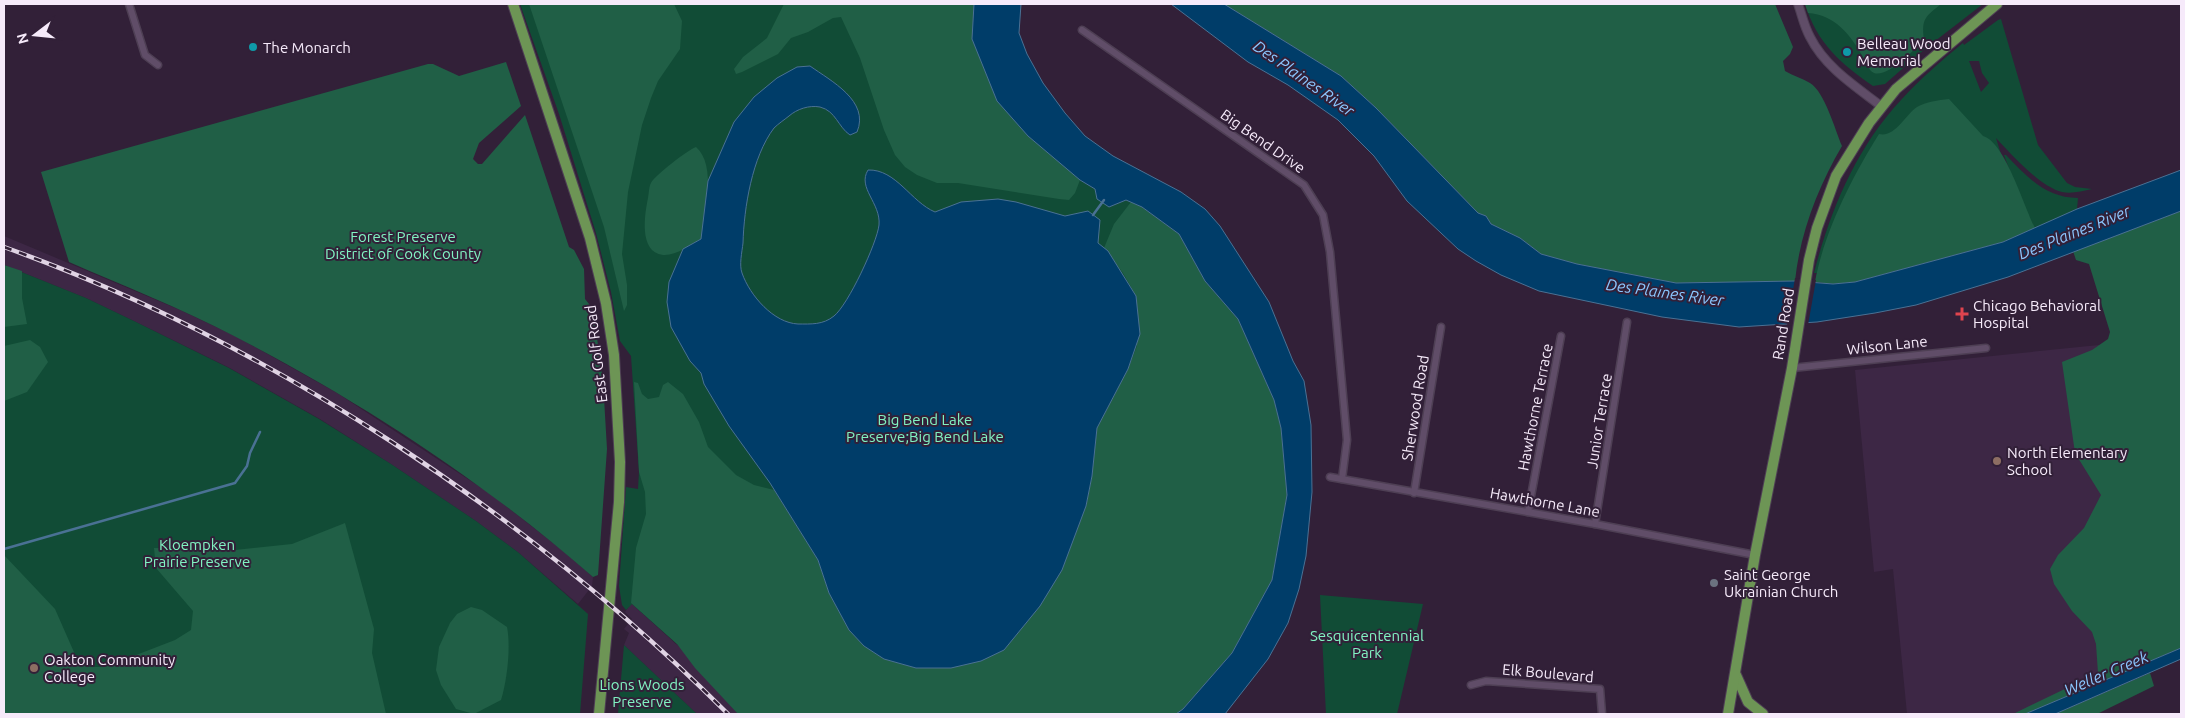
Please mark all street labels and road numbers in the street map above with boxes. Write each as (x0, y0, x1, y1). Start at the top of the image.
street label: Big Bend Drive (1217, 106, 1309, 176)
street label: Rand Road (1769, 287, 1797, 361)
street label: East Golf Road (582, 304, 610, 404)
street label: Wilson Lane (1846, 332, 1928, 358)
street label: Hawthorne Terrace (1514, 342, 1556, 472)
street label: Sherwood Road (1398, 354, 1432, 462)
street label: Junior Terrace (1583, 372, 1615, 470)
street label: Hawthorne Lane (1489, 484, 1601, 520)
street label: Elk Boulevard (1501, 661, 1595, 685)

